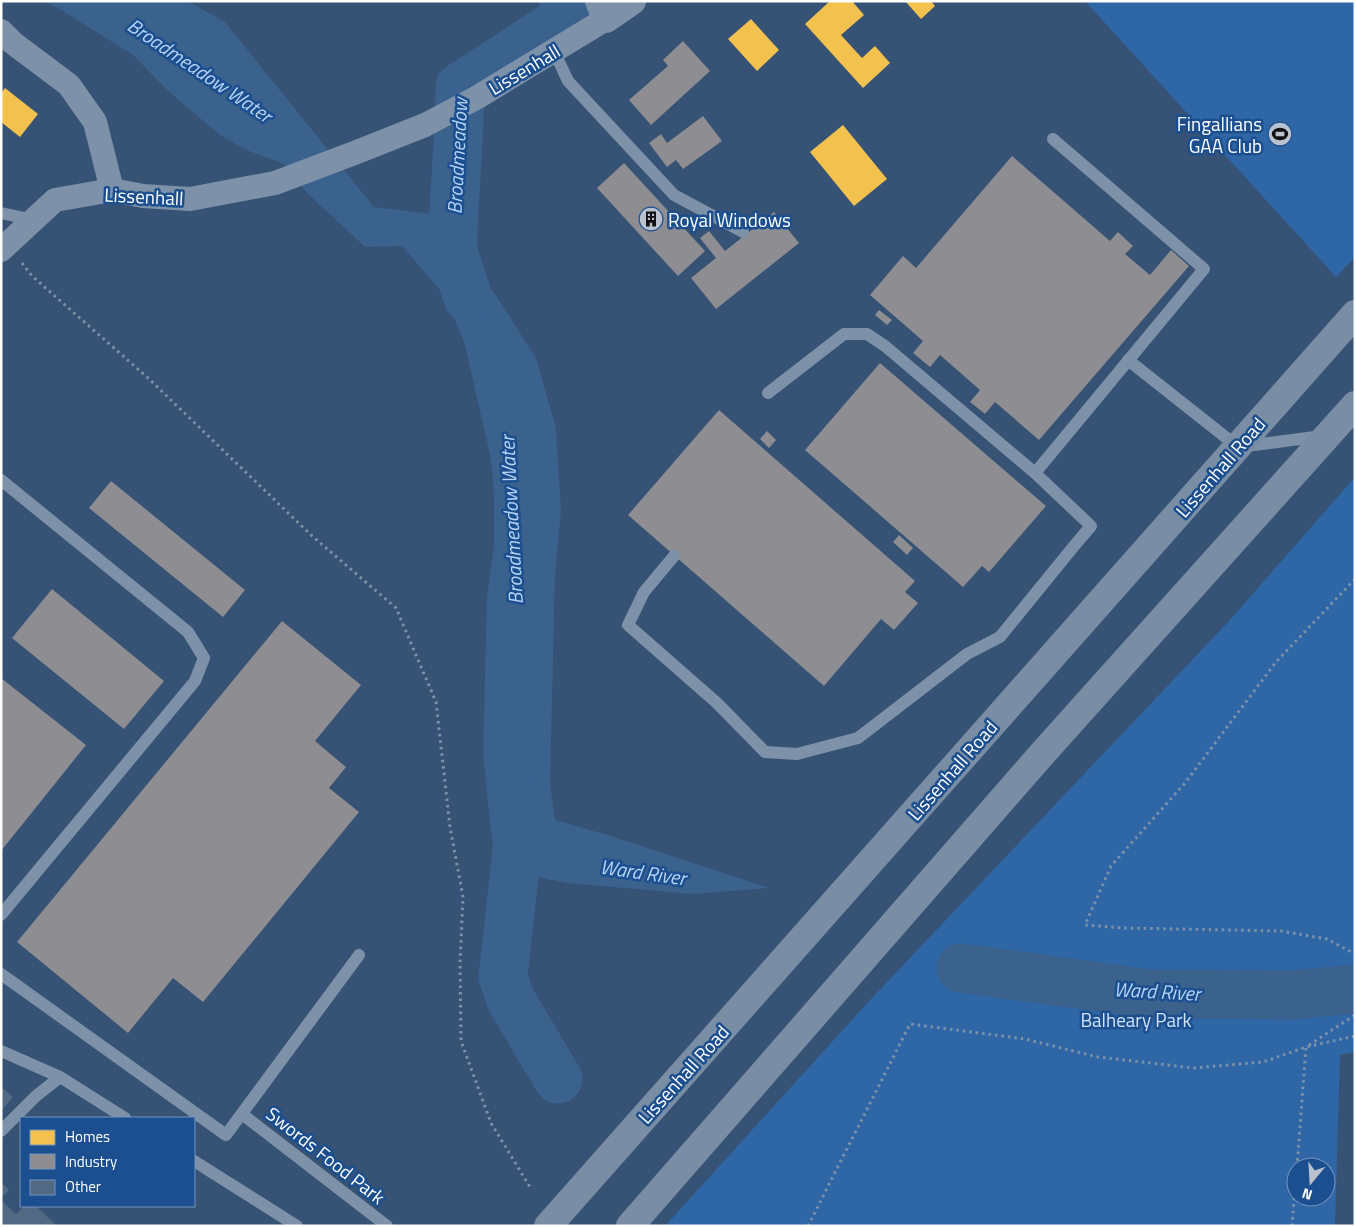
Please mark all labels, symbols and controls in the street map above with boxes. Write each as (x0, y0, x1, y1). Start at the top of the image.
water label: Broadmeadow Water (121, 10, 281, 132)
street label: Lissenhall (483, 36, 565, 102)
water label: Broadmeadow (438, 95, 476, 215)
place label: Fingallians GAA Club (1177, 109, 1262, 160)
sports icon: Fingallians GAA Club (1267, 121, 1293, 147)
street label: Lissenhall (104, 179, 184, 213)
place label: Royal Windows (668, 205, 791, 234)
building icon: Royal Windows (638, 206, 664, 232)
street label: Lissenhall Road (1168, 410, 1272, 524)
water label: Broadmeadow Water (491, 432, 531, 605)
street label: Lissenhall Road (900, 713, 1004, 827)
water label: Ward River (598, 851, 691, 894)
water label: Ward River (1113, 973, 1204, 1009)
park label: Balheary Park (1080, 1005, 1192, 1034)
street label: Lissenhall Road (631, 1018, 735, 1130)
street label: Swords Food Park (260, 1099, 392, 1211)
legend (20, 1117, 195, 1207)
text: Homes (65, 1125, 110, 1148)
text: Industry (65, 1150, 117, 1173)
north arrow (1286, 1157, 1336, 1207)
text: Other (65, 1175, 101, 1198)
text: N (1299, 1183, 1315, 1206)

